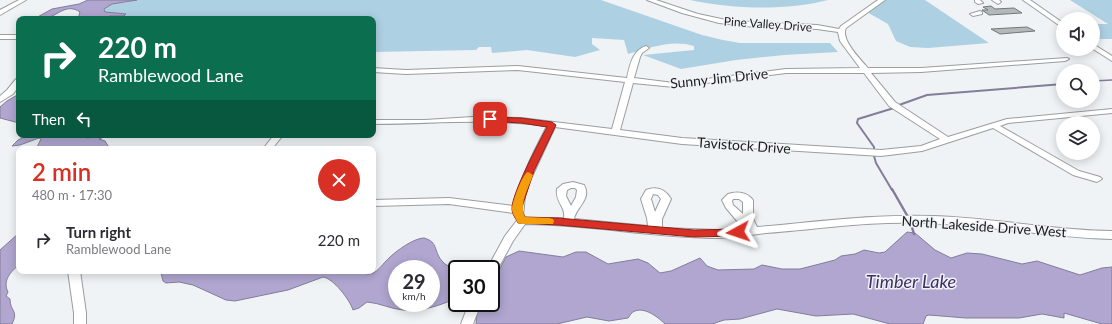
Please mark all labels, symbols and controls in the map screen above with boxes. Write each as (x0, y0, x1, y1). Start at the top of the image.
map controls (1056, 12, 1100, 160)
button: sound (1056, 12, 1100, 56)
street label: Pine Valley Drive (723, 13, 813, 35)
text: 220 m (98, 30, 177, 64)
icon: right (32, 32, 84, 84)
text: Ramblewood Lane (98, 64, 244, 86)
street label: Sunny Jim Drive (669, 64, 769, 92)
button: search (1056, 64, 1100, 108)
pin (473, 102, 507, 136)
icon: left (73, 108, 95, 130)
icon: arrive (479, 108, 501, 130)
text: Then (32, 110, 65, 128)
button: layers (1056, 116, 1100, 160)
street label: Tavistock Drive (697, 133, 791, 157)
text: 2 min (32, 157, 91, 186)
button: close (318, 159, 360, 201)
text: 480 m · 17:30 (32, 187, 112, 203)
position arrow (717, 211, 759, 253)
street label: North Lakeside Drive West (901, 212, 1067, 240)
text: Turn right (66, 223, 131, 241)
icon: right (32, 229, 54, 251)
text: 220 m (318, 231, 360, 249)
text: Ramblewood Lane (66, 241, 171, 257)
speed limit sign: 30 (448, 260, 500, 312)
text: 29 (402, 269, 426, 293)
water label: Timber Lake (866, 270, 956, 292)
text: km/h (402, 290, 426, 302)

